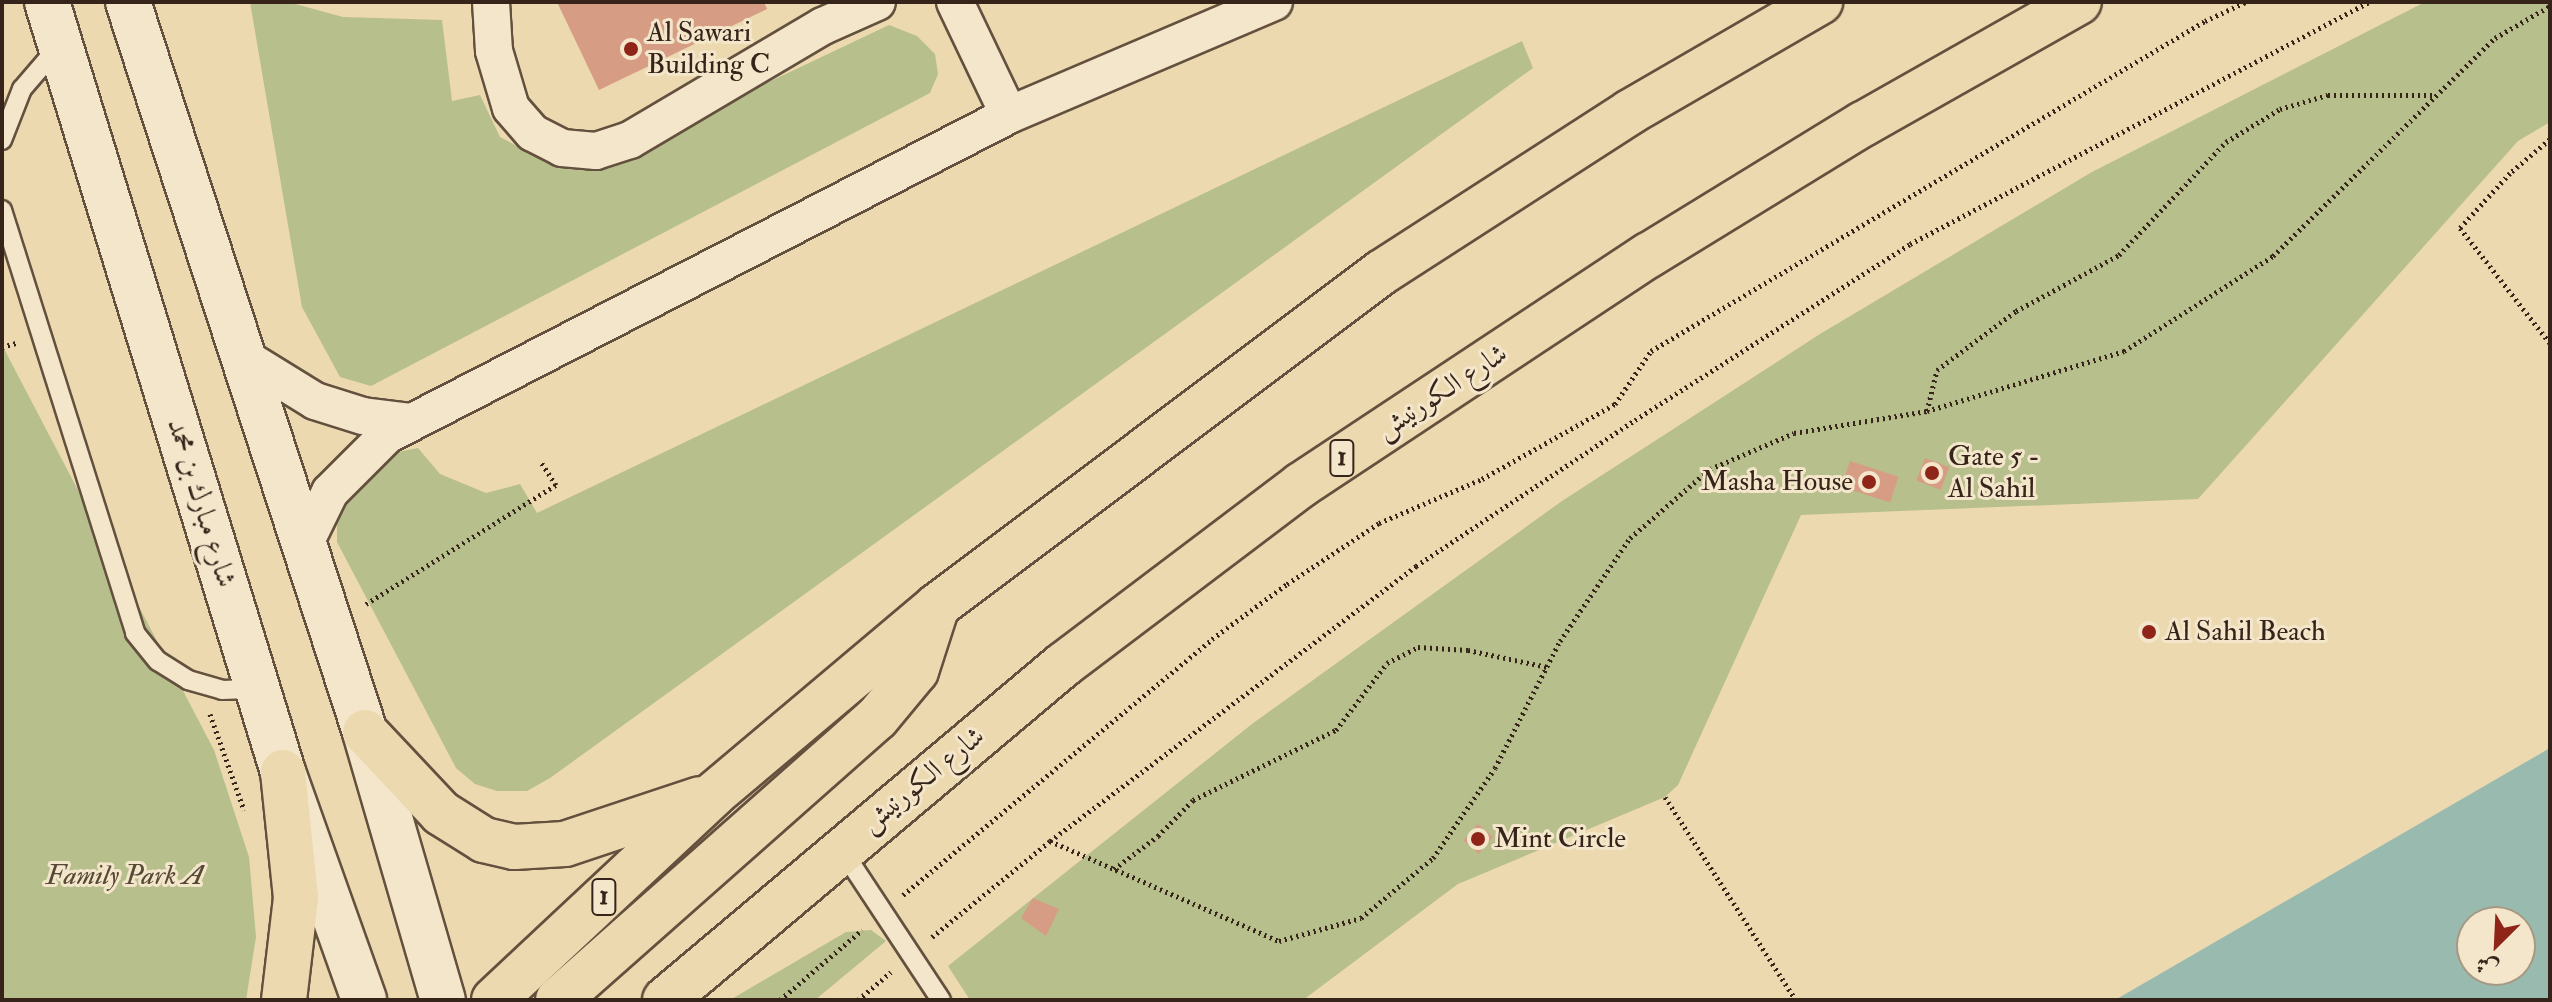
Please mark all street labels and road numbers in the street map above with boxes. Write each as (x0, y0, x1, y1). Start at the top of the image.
street label: شارع الكورنيش (1370, 337, 1514, 447)
street label: شارع مبارك بن محمد (159, 415, 243, 591)
road number: 1 (1328, 436, 1356, 480)
street label: شارع الكورنيش (854, 720, 992, 840)
road number: 1 (590, 875, 618, 919)

